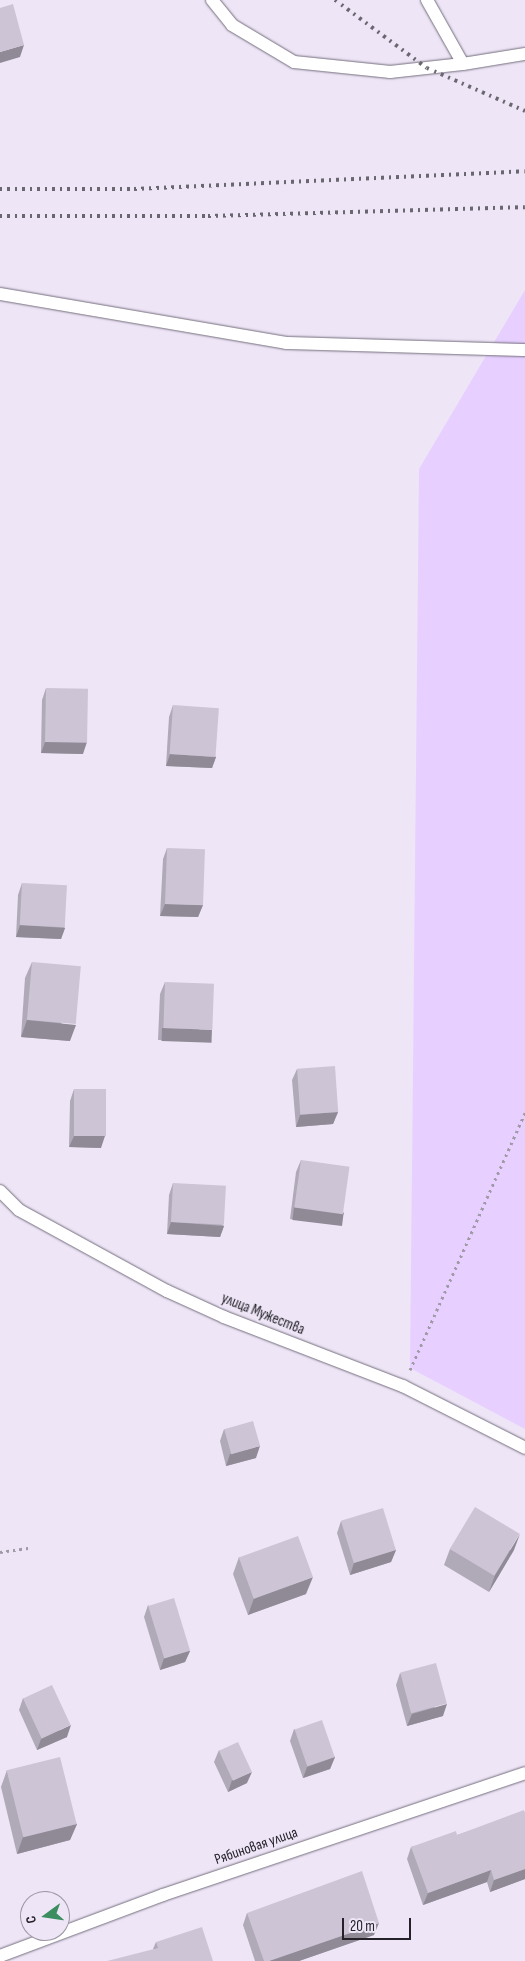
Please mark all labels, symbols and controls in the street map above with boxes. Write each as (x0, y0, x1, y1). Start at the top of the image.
street label: улица Мужества (219, 1289, 307, 1339)
street label: Рябиновая улица (212, 1823, 300, 1869)
north arrow (20, 1891, 70, 1941)
scale bar (345, 1908, 414, 1940)
text: С (22, 1914, 40, 1925)
text: 20 m (350, 1917, 375, 1936)

